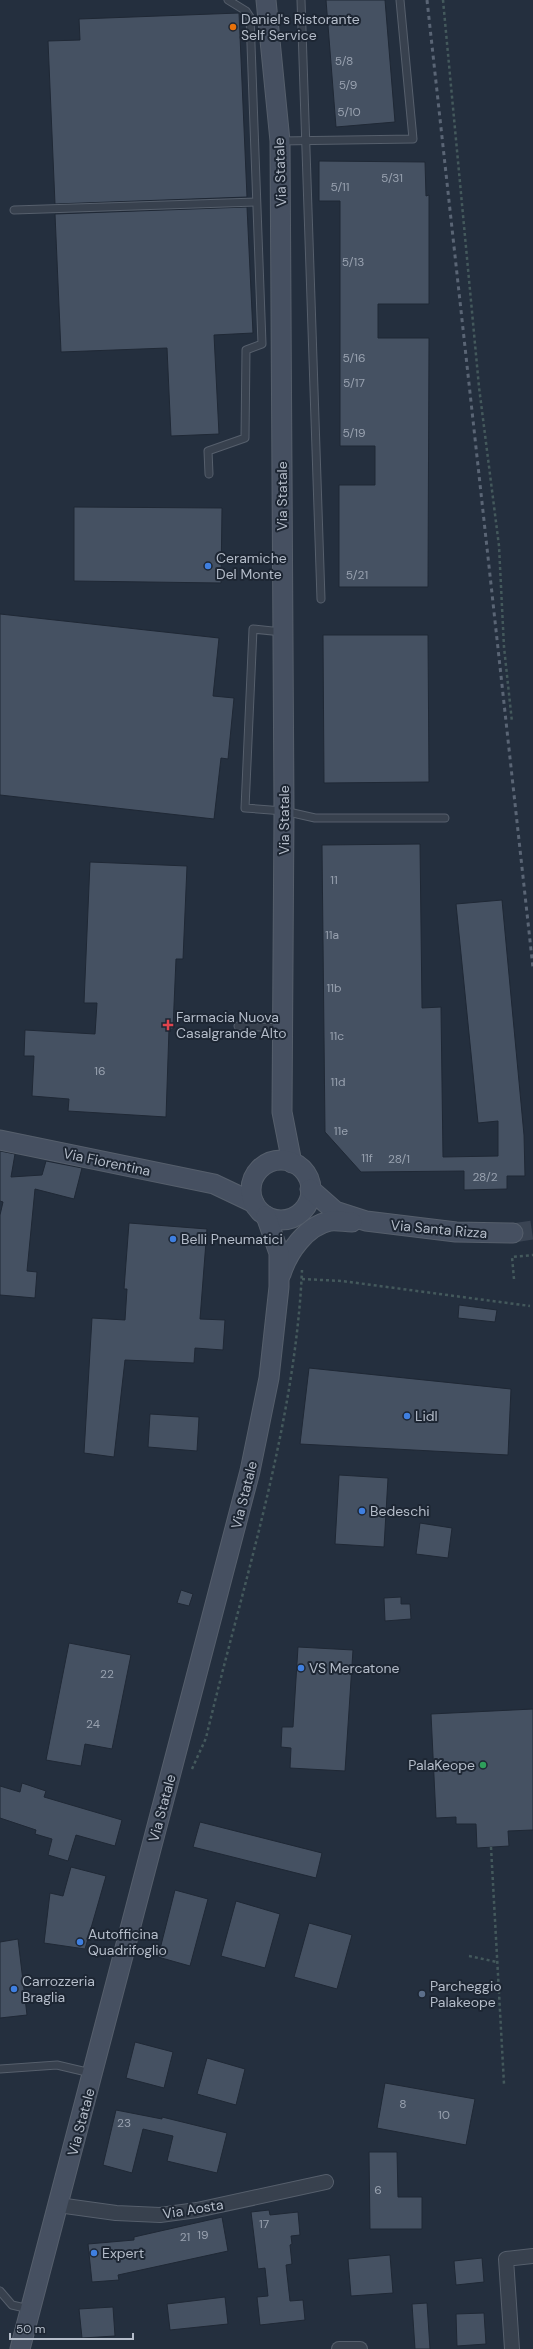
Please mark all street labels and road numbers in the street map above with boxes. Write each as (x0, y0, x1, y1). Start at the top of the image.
street label: Via Statale (270, 137, 290, 207)
street label: Via Statale (273, 461, 291, 531)
street label: Via Statale (275, 785, 293, 855)
street label: Via Fiorentina (62, 1144, 152, 1180)
street label: Via Santa Rizza (390, 1216, 488, 1242)
street label: Via Statale (227, 1459, 261, 1531)
street label: Via Statale (144, 1772, 180, 1844)
street label: Via Statale (63, 2086, 99, 2158)
street label: Via Aosta (161, 2195, 225, 2223)

